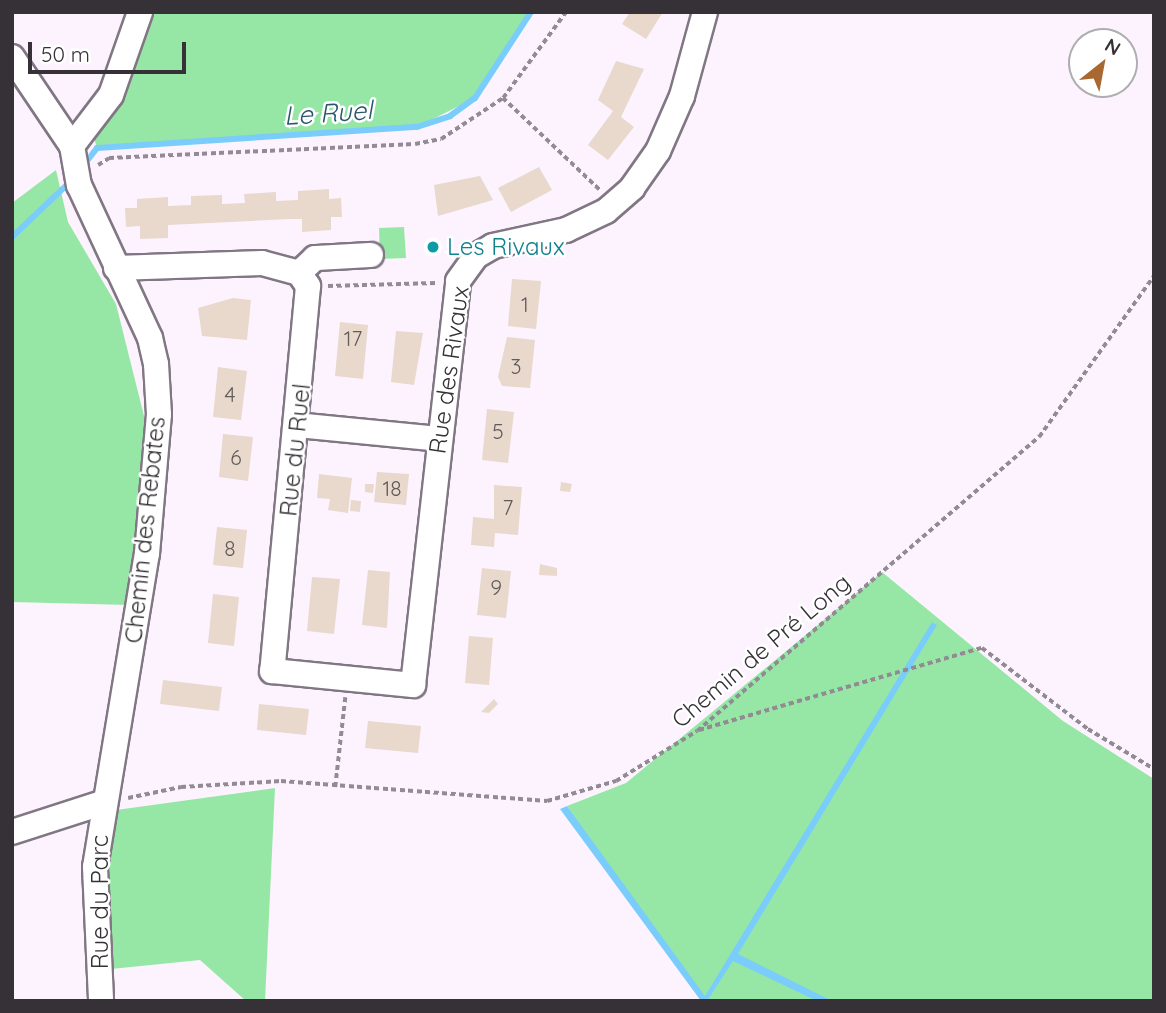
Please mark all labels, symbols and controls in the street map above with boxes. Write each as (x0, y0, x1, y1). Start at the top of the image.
scale bar (32, 28, 189, 72)
north arrow (1068, 28, 1138, 98)
text: N (1101, 33, 1125, 61)
text: 50 m (41, 41, 90, 67)
water label: Le Ruel (283, 94, 373, 132)
place label: Les Rivaux (447, 233, 565, 261)
marker: Les Rivaux (425, 239, 441, 255)
street label: Rue des Rivaux (423, 284, 475, 456)
house number: 1 (521, 291, 529, 317)
house number: 17 (344, 325, 362, 351)
house number: 3 (510, 353, 522, 379)
house number: 4 (224, 381, 236, 407)
street label: Rue du Ruel (274, 382, 316, 518)
street label: Chemin des Rebates (119, 415, 171, 645)
house number: 5 (492, 418, 504, 444)
house number: 6 (230, 444, 242, 470)
house number: 18 (382, 475, 402, 501)
house number: 7 (503, 494, 513, 520)
house number: 8 (224, 535, 236, 561)
street label: Chemin de Pré Long (666, 568, 856, 734)
house number: 9 (490, 574, 502, 600)
street label: Rue du Parc (86, 835, 114, 969)

